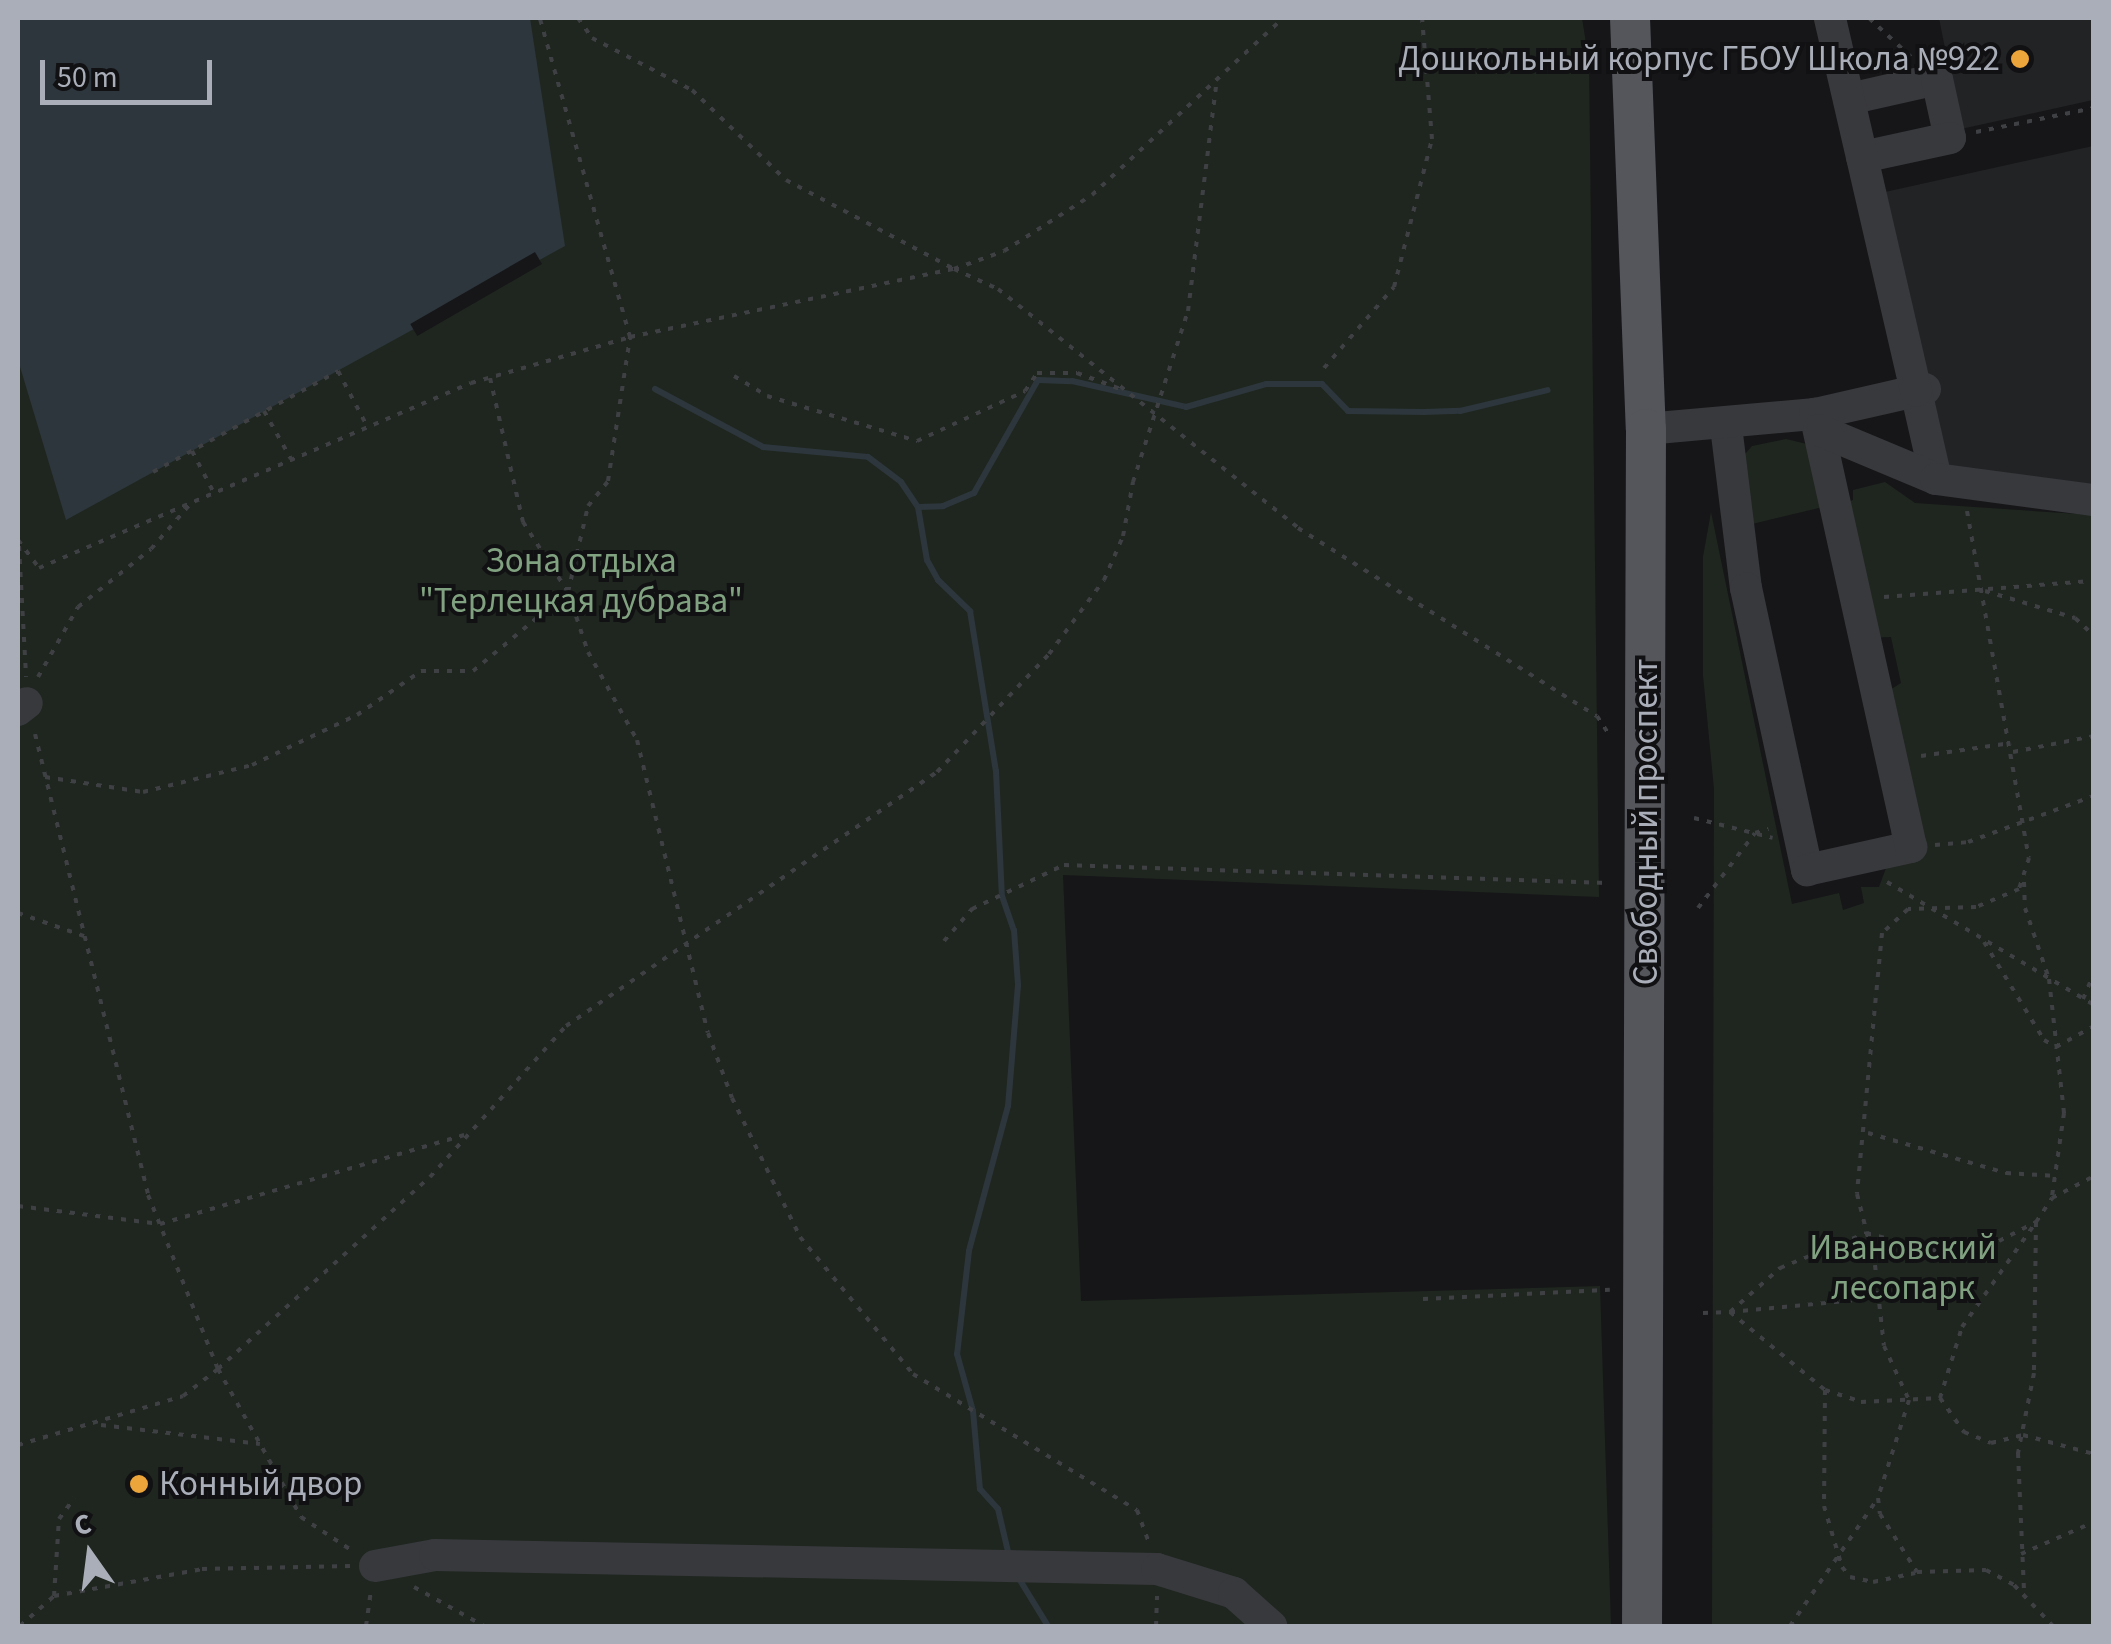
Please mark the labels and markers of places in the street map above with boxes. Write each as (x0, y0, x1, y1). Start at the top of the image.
place label: Дошкольный корпус ГБОУ Школа №922 (1398, 38, 2000, 80)
marker: Дошкольный корпус ГБОУ Школа №922 (2009, 48, 2031, 70)
place label: Конный двор (159, 1463, 363, 1505)
marker: Конный двор (128, 1473, 150, 1495)

